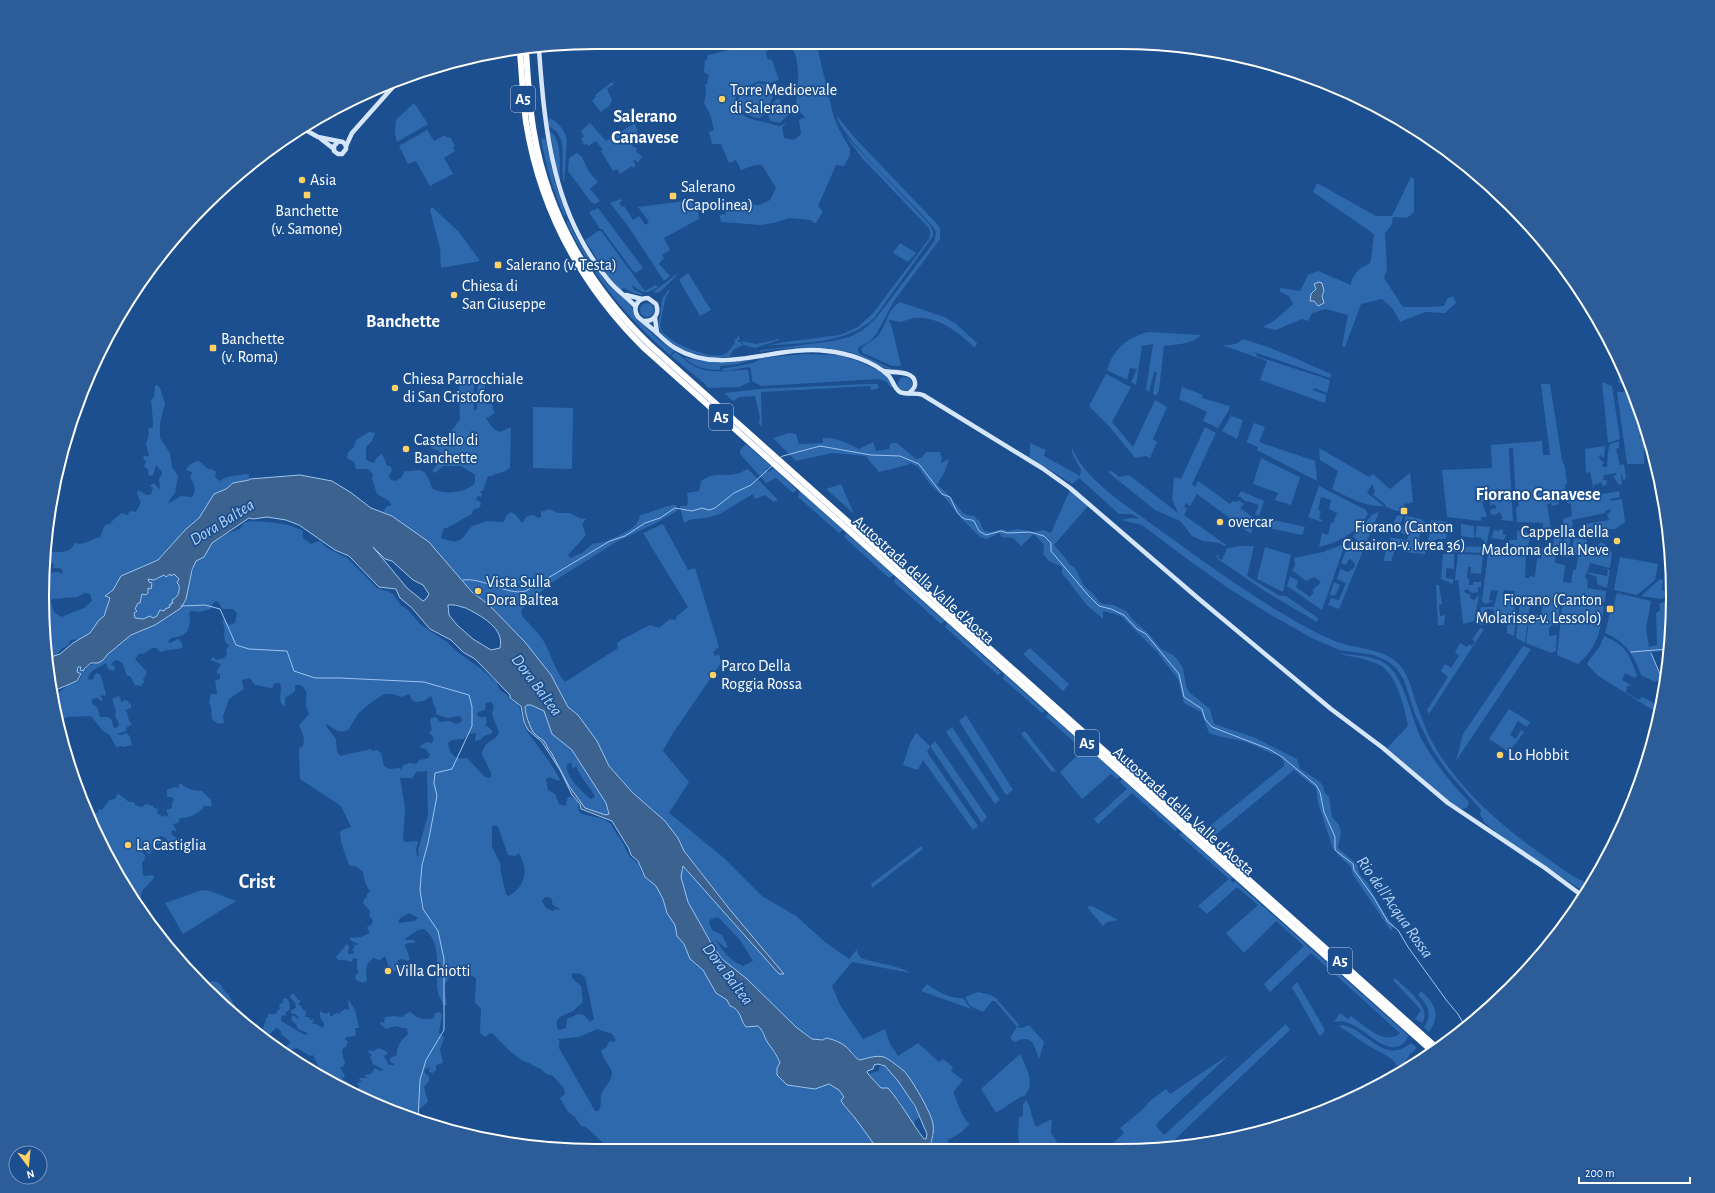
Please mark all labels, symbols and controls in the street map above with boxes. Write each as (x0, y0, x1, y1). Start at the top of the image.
place label: Torre Medioevale di Salerano (730, 82, 837, 116)
road number: A5 (511, 86, 535, 112)
marker: Torre Medioevale di Salerano (717, 94, 727, 104)
district label: Salerano Canavese (611, 108, 679, 147)
place label: Asia (310, 172, 336, 188)
marker: Asia (297, 175, 307, 185)
place label: Salerano (Capolinea) (681, 179, 753, 213)
marker: Banchette (v. Samone) (302, 190, 312, 200)
marker: Salerano (Capolinea) (668, 191, 678, 201)
place label: Banchette (v. Samone) (271, 203, 343, 237)
place label: Salerano (v. Testa) (506, 257, 617, 273)
marker: Salerano (v. Testa) (493, 260, 503, 270)
place label: Chiesa di San Giuseppe (462, 278, 546, 312)
marker: Chiesa di San Giuseppe (449, 290, 459, 300)
district label: Banchette (366, 313, 440, 331)
place label: Banchette (v. Roma) (221, 331, 284, 365)
marker: Banchette (v. Roma) (208, 343, 218, 353)
place label: Chiesa Parrocchiale di San Cristoforo (403, 371, 523, 405)
marker: Chiesa Parrocchiale di San Cristoforo (390, 383, 400, 393)
road number: A5 (709, 404, 733, 430)
place label: Castello di Banchette (414, 432, 478, 466)
marker: Castello di Banchette (401, 444, 411, 454)
district label: Fiorano Canavese (1475, 486, 1601, 504)
water label: Dora Baltea (187, 496, 257, 548)
marker: Fiorano (Canton Cusairon-v. Ivrea 36) (1399, 506, 1409, 516)
street label: Autostrada della Valle d'Aosta (850, 513, 998, 647)
place label: overcar (1228, 514, 1274, 530)
marker: overcar (1215, 517, 1225, 527)
place label: Fiorano (Canton Cusairon-v. Ivrea 36) (1342, 519, 1466, 553)
place label: Cappella della Madonna della Neve (1481, 524, 1609, 558)
marker: Cappella della Madonna della Neve (1612, 536, 1622, 546)
place label: Vista Sulla Dora Baltea (486, 574, 559, 608)
marker: Vista Sulla Dora Baltea (473, 586, 483, 596)
place label: Fiorano (Canton Molarisse-v. Lessolo) (1476, 592, 1602, 626)
marker: Fiorano (Canton Molarisse-v. Lessolo) (1605, 604, 1615, 614)
water label: Dora Baltea (508, 651, 566, 719)
place label: Parco Della Roggia Rossa (721, 658, 802, 692)
marker: Parco Della Roggia Rossa (708, 670, 718, 680)
road number: A5 (1075, 730, 1099, 756)
street label: Autostrada della Valle d'Aosta (1110, 744, 1258, 878)
place label: Lo Hobbit (1508, 747, 1569, 763)
marker: Lo Hobbit (1495, 750, 1505, 760)
place label: La Castiglia (136, 837, 206, 853)
marker: La Castiglia (123, 840, 133, 850)
water label: Rio dell'Acqua Rossa (1353, 853, 1436, 962)
district label: Crist (239, 872, 276, 892)
water label: Dora Baltea (699, 940, 757, 1008)
road number: A5 (1328, 948, 1352, 974)
place label: Villa Ghiotti (396, 963, 470, 979)
marker: Villa Ghiotti (383, 966, 393, 976)
north arrow (8, 1145, 48, 1185)
scale bar (1579, 1159, 1690, 1185)
text: 200 m (1585, 1167, 1615, 1179)
text: N (25, 1168, 36, 1180)

